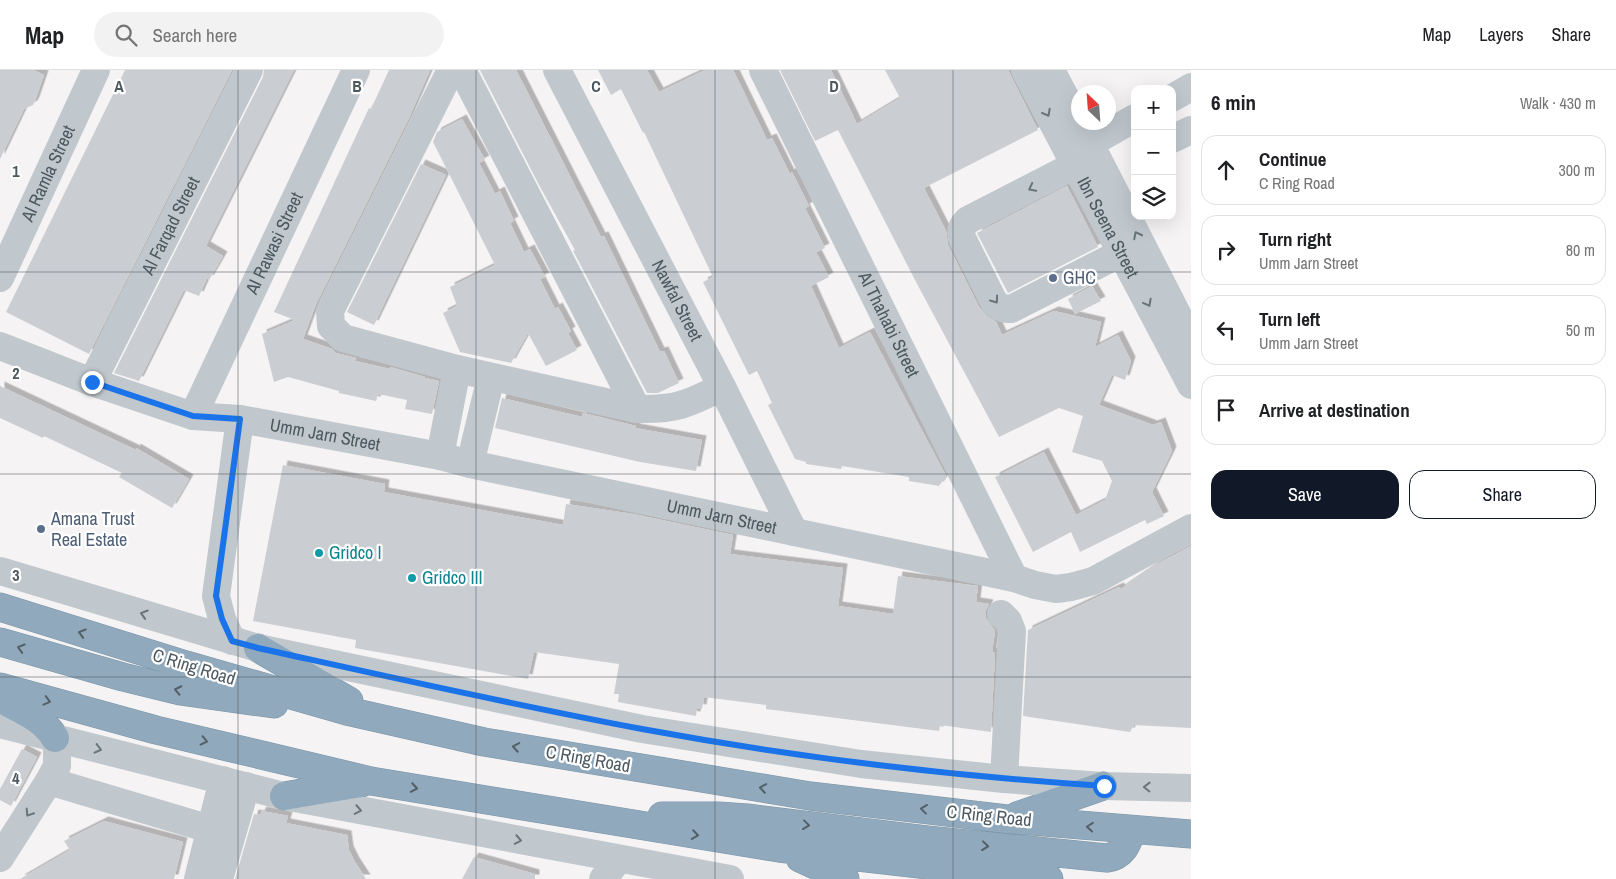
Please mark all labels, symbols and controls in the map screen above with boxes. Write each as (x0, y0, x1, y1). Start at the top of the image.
search box (94, 12, 444, 57)
text: Map (25, 19, 64, 51)
icon: search (112, 21, 140, 49)
text: Search here (152, 22, 237, 48)
text: Map (1423, 22, 1451, 47)
text: Layers (1479, 22, 1524, 47)
text: Share (1552, 22, 1591, 47)
text: A (114, 75, 124, 97)
text: B (352, 75, 362, 97)
text: C (591, 75, 601, 97)
text: D (829, 75, 839, 97)
north arrow (1071, 85, 1116, 130)
map controls (1131, 85, 1176, 220)
button: + (1131, 85, 1176, 130)
text: 6 min (1211, 88, 1256, 117)
text: Walk · 430 m (1520, 92, 1596, 114)
one-way arrow (1041, 108, 1051, 117)
street label: Al Ramla Street (14, 121, 81, 226)
button: − (1131, 130, 1176, 175)
text: Continue (1259, 146, 1327, 172)
icon: ahead (1212, 156, 1240, 184)
text: 300 m (1559, 159, 1595, 181)
text: 1 (12, 160, 20, 182)
street label: Al Farqad Street (135, 172, 205, 280)
street label: Ibn Seena Street (1072, 172, 1145, 282)
text: C Ring Road (1259, 172, 1335, 194)
button: layers (1131, 175, 1176, 220)
one-way arrow (1028, 182, 1037, 192)
street label: Al Rawasi Street (239, 188, 309, 299)
text: Turn right (1259, 226, 1331, 252)
one-way arrow (1133, 231, 1143, 240)
icon: right (1212, 236, 1240, 264)
text: 80 m (1566, 239, 1595, 261)
text: Umm Jarn Street (1259, 252, 1358, 274)
street label: Nawfal Street (646, 255, 709, 346)
place label: GHC (1063, 265, 1096, 290)
street label: Al Thahabi Street (852, 267, 926, 381)
marker: GHC (1047, 272, 1059, 284)
one-way arrow (989, 294, 998, 304)
one-way arrow (1142, 298, 1152, 307)
text: Turn left (1259, 306, 1320, 332)
icon: left (1212, 316, 1240, 344)
text: 50 m (1566, 319, 1595, 341)
text: Umm Jarn Street (1259, 332, 1358, 354)
text: 2 (12, 362, 20, 384)
route end (81, 371, 104, 394)
icon: arrive (1212, 396, 1240, 424)
text: Arrive at destination (1259, 397, 1410, 423)
street label: Umm Jarn Street (268, 412, 382, 457)
button: Save (1211, 470, 1399, 519)
button: Share (1409, 470, 1596, 519)
street label: Umm Jarn Street (665, 493, 779, 540)
place label: Amana Trust Real Estate (50, 506, 135, 552)
marker: Amana Trust Real Estate (35, 523, 47, 535)
place label: Gridco I (329, 540, 382, 565)
marker: Gridco I (313, 547, 325, 559)
text: 3 (12, 564, 20, 586)
place label: Gridco III (422, 565, 483, 590)
marker: Gridco III (406, 572, 418, 584)
one-way arrow (141, 610, 149, 620)
one-way arrow (79, 628, 87, 638)
street label: C Ring Road (150, 642, 239, 691)
one-way arrow (16, 643, 25, 654)
one-way arrow (173, 685, 182, 696)
one-way arrow (42, 695, 51, 706)
one-way arrow (200, 735, 209, 746)
street label: C Ring Road (544, 739, 632, 778)
one-way arrow (512, 742, 520, 753)
one-way arrow (94, 743, 103, 754)
text: 4 (12, 767, 20, 789)
route start (1093, 775, 1116, 798)
one-way arrow (410, 782, 418, 793)
one-way arrow (1143, 782, 1150, 792)
one-way arrow (758, 783, 767, 793)
street label: C Ring Road (945, 799, 1033, 832)
one-way arrow (920, 804, 928, 815)
one-way arrow (354, 805, 363, 815)
one-way arrow (25, 808, 35, 817)
one-way arrow (803, 819, 811, 830)
one-way arrow (1086, 821, 1094, 832)
one-way arrow (691, 829, 700, 839)
one-way arrow (514, 834, 522, 845)
one-way arrow (981, 840, 989, 851)

